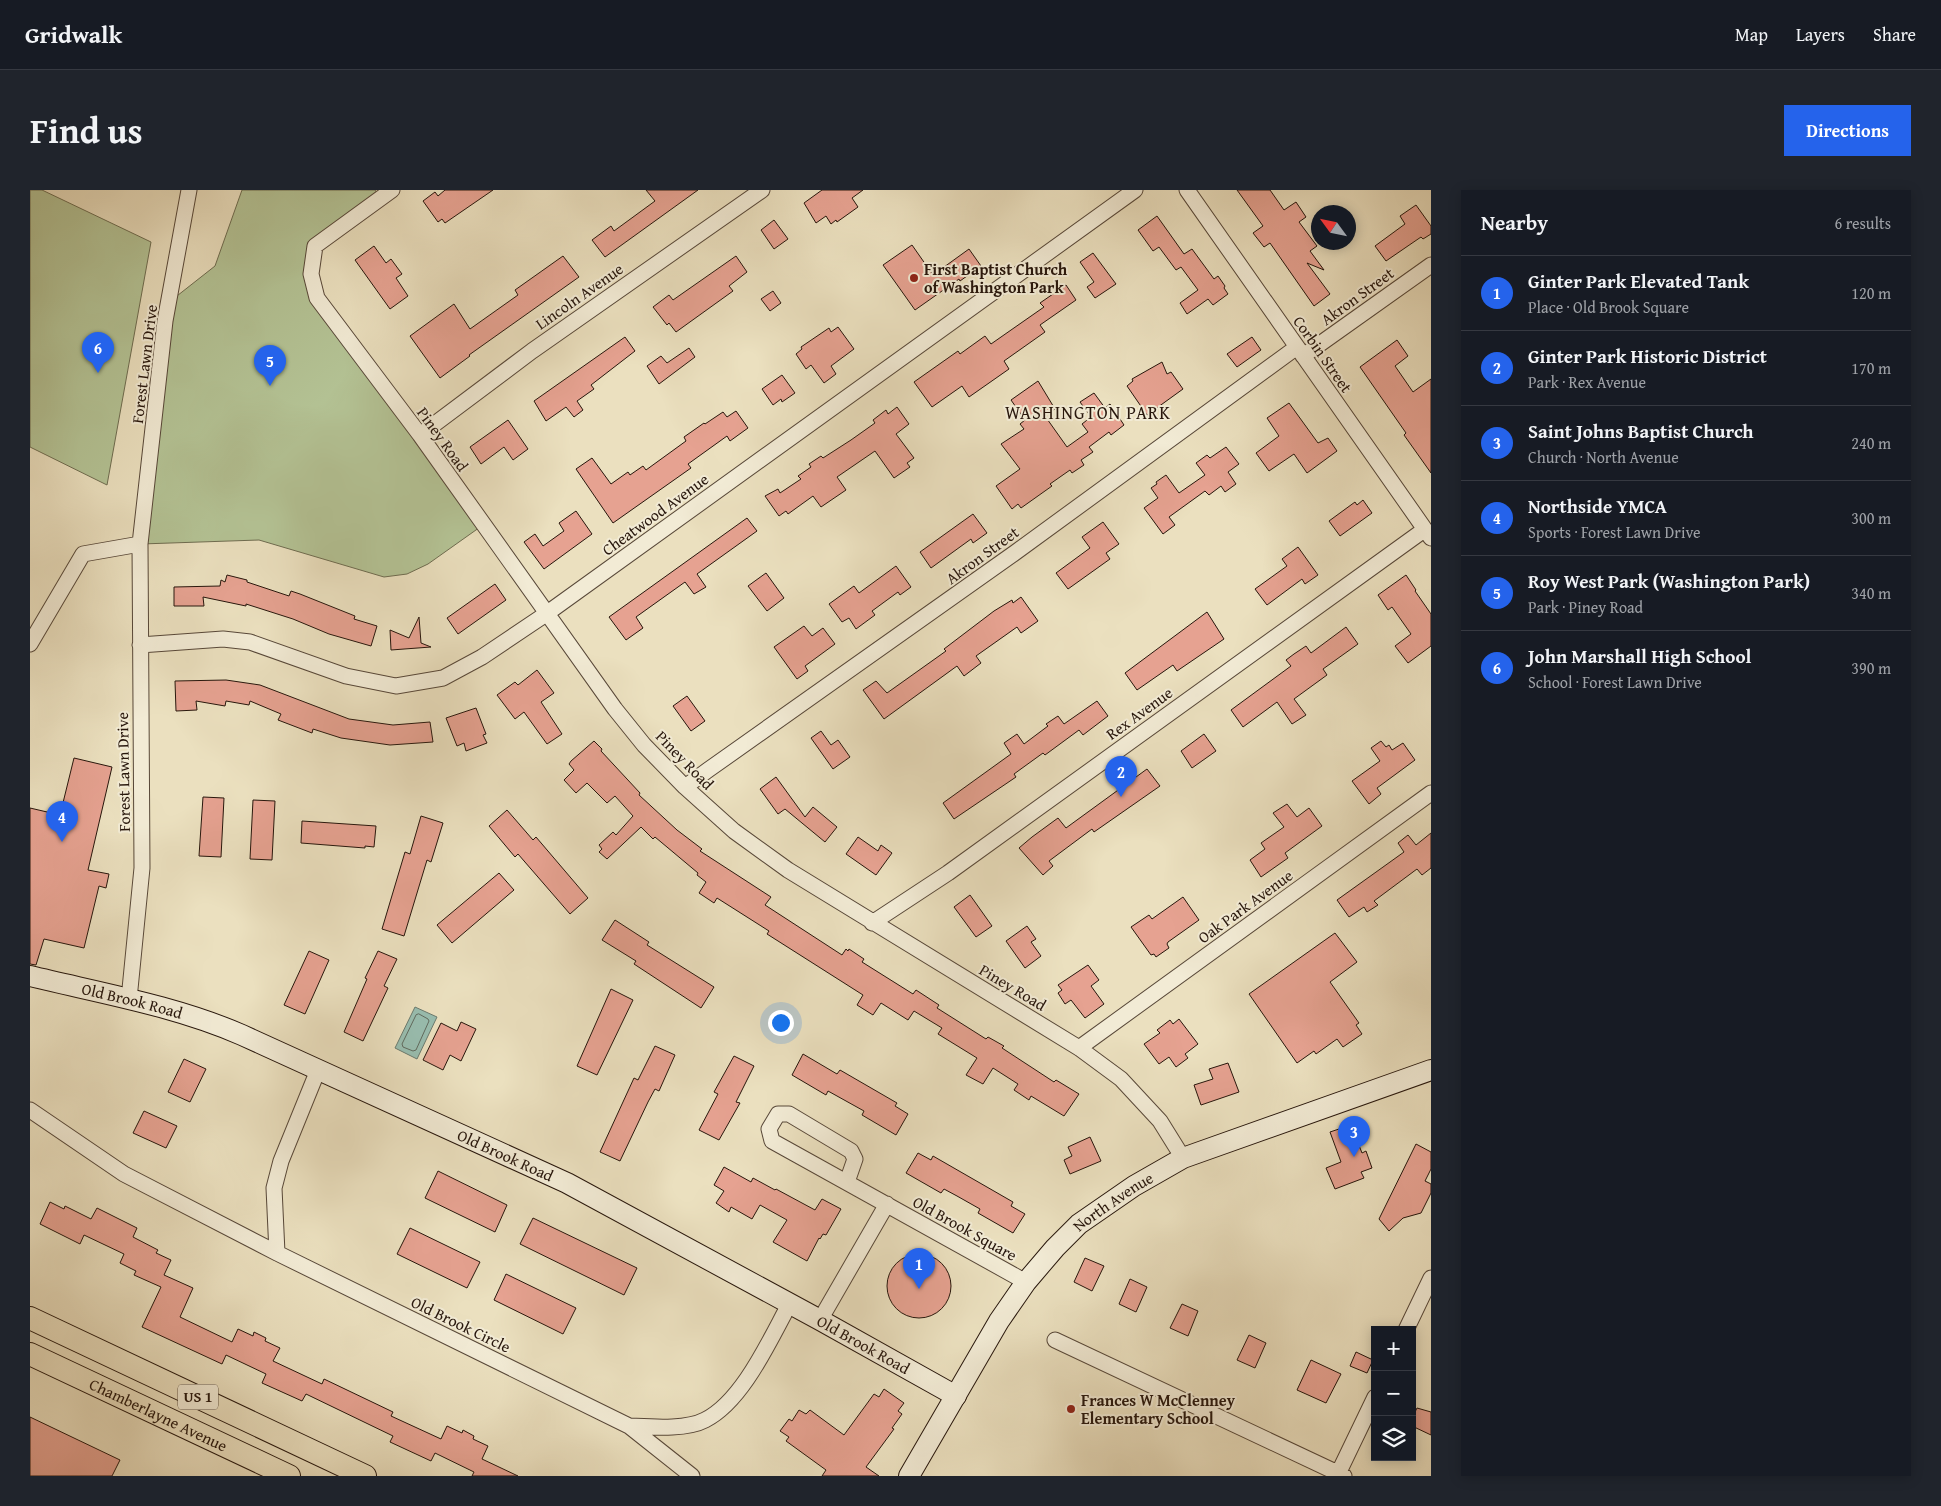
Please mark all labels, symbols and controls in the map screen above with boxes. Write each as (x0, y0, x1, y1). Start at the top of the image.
text: Gridwalk (25, 17, 122, 52)
text: Map (1735, 21, 1768, 48)
text: Layers (1796, 21, 1845, 48)
text: Share (1873, 21, 1916, 48)
text: Find us (30, 105, 143, 156)
button: Directions (1784, 105, 1911, 156)
north arrow (1311, 205, 1356, 250)
text: Nearby (1481, 207, 1548, 238)
text: 6 results (1834, 211, 1891, 235)
street label: Lincoln Avenue (530, 257, 628, 335)
place label: First Baptist Church of Washington Park (924, 257, 1068, 299)
street label: Akron Street (1315, 261, 1399, 331)
text: Ginter Park Elevated Tank (1528, 267, 1749, 295)
marker: First Baptist Church of Washington Park (908, 272, 920, 284)
text: 1 (1493, 281, 1501, 305)
text: 120 m (1851, 281, 1891, 305)
text: Place · Old Brook Square (1528, 295, 1689, 319)
street label: Forest Lawn Drive (125, 303, 163, 425)
street label: Corbin Street (1288, 311, 1359, 398)
pin: 6 (82, 332, 114, 373)
text: Ginter Park Historic District (1528, 342, 1767, 370)
pin: 5 (254, 345, 286, 386)
text: 2 (1493, 356, 1501, 380)
text: 170 m (1851, 356, 1891, 380)
text: Park · Rex Avenue (1528, 370, 1646, 394)
district label: WASHINGTON PARK (1005, 399, 1171, 426)
street label: Piney Road (411, 402, 475, 477)
text: Saint Johns Baptist Church (1528, 417, 1754, 445)
text: 3 (1493, 431, 1501, 455)
text: 240 m (1851, 431, 1891, 455)
text: Church · North Avenue (1528, 445, 1679, 469)
street label: Cheatwood Avenue (597, 467, 713, 561)
text: Northside YMCA (1528, 492, 1667, 520)
text: 4 (1493, 506, 1501, 530)
text: 300 m (1851, 506, 1891, 530)
street label: Akron Street (940, 520, 1024, 590)
text: Sports · Forest Lawn Drive (1528, 520, 1701, 544)
text: Roy West Park (Washington Park) (1528, 567, 1810, 595)
text: 5 (1493, 581, 1501, 605)
text: 340 m (1851, 581, 1891, 605)
text: Park · Piney Road (1528, 595, 1643, 619)
text: John Marshall High School (1528, 642, 1751, 670)
text: 6 (1493, 656, 1501, 680)
text: 390 m (1851, 656, 1891, 680)
text: School · Forest Lawn Drive (1528, 670, 1702, 694)
street label: Rex Avenue (1101, 681, 1177, 745)
street label: Forest Lawn Drive (110, 712, 136, 832)
street label: Piney Road (650, 725, 720, 795)
pin: 2 (1105, 756, 1137, 797)
pin: 4 (46, 801, 78, 842)
street label: Oak Park Avenue (1192, 863, 1298, 949)
street label: Piney Road (975, 958, 1052, 1017)
street label: Old Brook Road (79, 976, 186, 1025)
your location (768, 1010, 794, 1036)
pin: 3 (1338, 1116, 1370, 1157)
street label: Old Brook Road (454, 1123, 558, 1188)
street label: North Avenue (1067, 1166, 1157, 1236)
street label: Old Brook Square (908, 1189, 1022, 1267)
pin: 1 (903, 1248, 935, 1289)
street label: Old Brook Circle (407, 1290, 515, 1358)
street label: Old Brook Road (813, 1309, 915, 1380)
map controls (1371, 1326, 1416, 1461)
button: + (1371, 1326, 1416, 1371)
button: − (1371, 1371, 1416, 1416)
street label: Chamberlayne Avenue (86, 1372, 231, 1457)
road number: US 1 (178, 1384, 218, 1410)
place label: Frances W McClenney Elementary School (1081, 1388, 1236, 1430)
marker: Frances W McClenney Elementary School (1065, 1403, 1077, 1415)
button: layers (1371, 1416, 1416, 1461)

